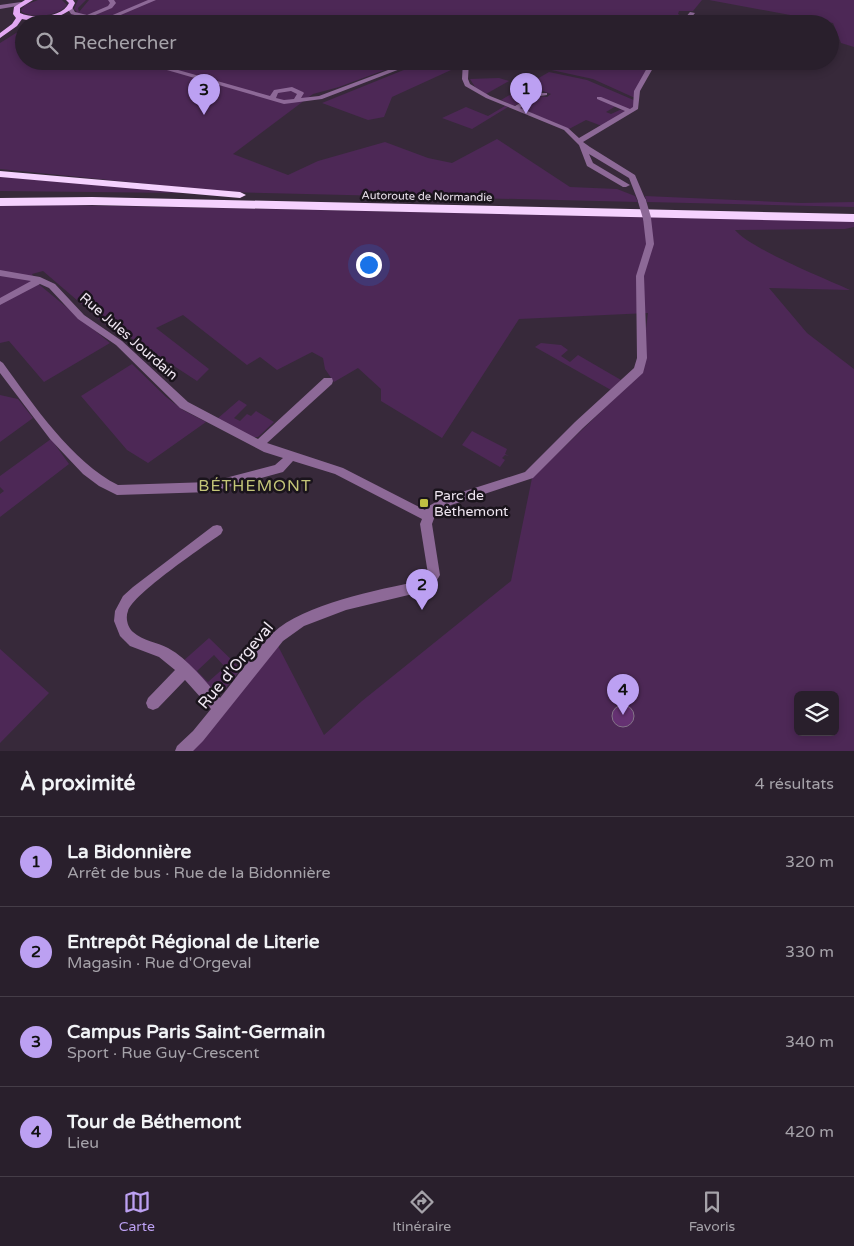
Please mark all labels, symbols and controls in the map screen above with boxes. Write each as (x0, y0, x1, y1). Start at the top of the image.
search box (15, 15, 839, 70)
icon: search (33, 29, 61, 57)
text: Rechercher (73, 32, 176, 54)
pin: 1 (510, 73, 542, 114)
pin: 3 (188, 74, 220, 115)
street label: Autoroute de Normandie (362, 189, 492, 204)
your location (356, 252, 382, 278)
street label: Rue Jules Jourdain (76, 289, 181, 384)
district label: BÉTHEMONT (198, 476, 312, 496)
place label: Parc de Bèthemont (434, 487, 509, 520)
marker: Parc de Bèthemont (418, 497, 430, 509)
pin: 2 (406, 569, 438, 610)
street label: Rue d'Orgeval (194, 618, 278, 713)
pin: 4 (607, 674, 639, 715)
map controls (794, 691, 839, 736)
button: layers (794, 691, 839, 736)
text: À proximité (20, 771, 135, 796)
text: 4 résultats (755, 774, 834, 794)
text: La Bidonnière (67, 841, 191, 863)
text: 1 (31, 852, 41, 872)
text: 320 m (785, 852, 834, 872)
text: Arrêt de bus · Rue de la Bidonnière (67, 863, 331, 883)
text: Entrepôt Régional de Literie (67, 931, 319, 953)
text: 2 (31, 942, 41, 962)
text: 330 m (785, 942, 834, 962)
text: Magasin · Rue d'Orgeval (67, 953, 252, 973)
text: Campus Paris Saint-Germain (67, 1021, 325, 1043)
text: 3 (31, 1032, 41, 1052)
text: 340 m (785, 1032, 834, 1052)
text: Sport · Rue Guy-Crescent (67, 1043, 259, 1063)
text: Tour de Béthemont (67, 1111, 241, 1133)
text: 4 (31, 1122, 41, 1142)
text: 420 m (785, 1122, 834, 1142)
text: Lieu (67, 1133, 99, 1153)
tab: Carte (119, 1188, 155, 1235)
tab: Itinéraire (392, 1188, 451, 1235)
tab: Favoris (689, 1188, 735, 1235)

